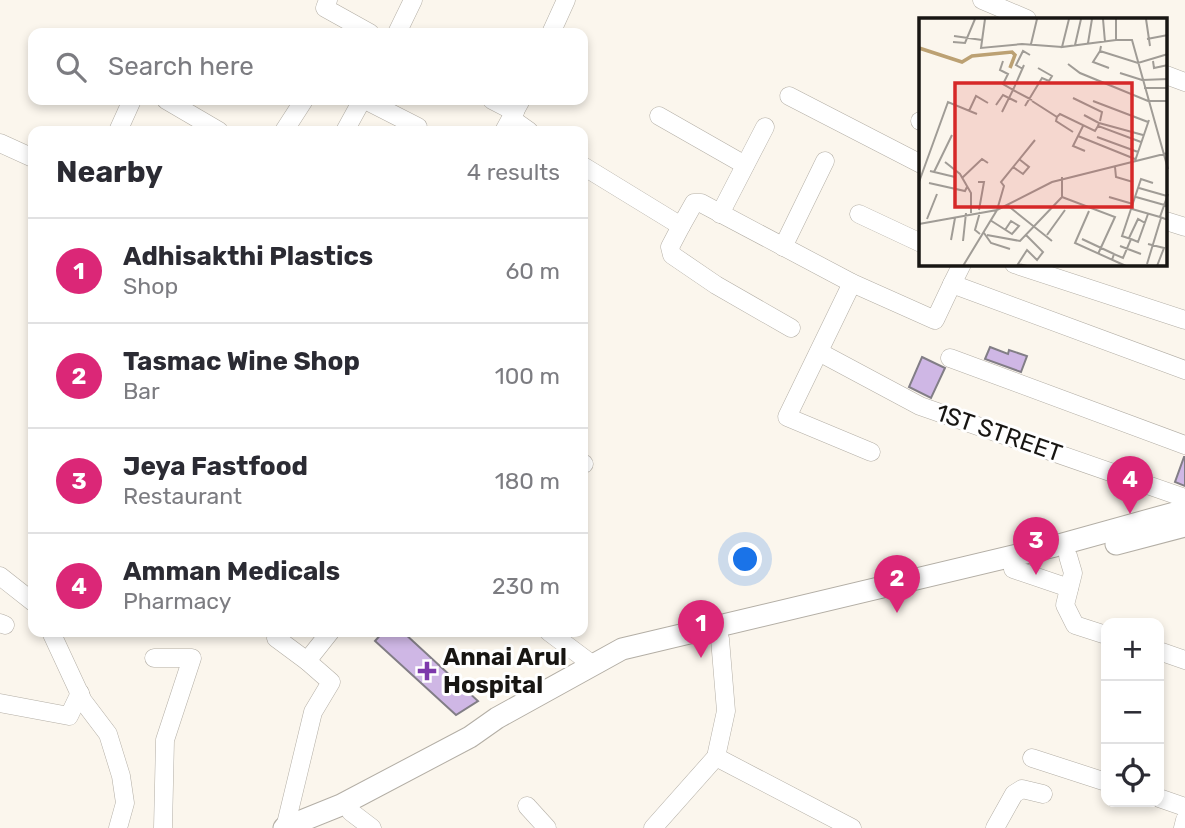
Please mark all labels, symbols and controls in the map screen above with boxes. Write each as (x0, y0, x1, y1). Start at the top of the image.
inset map (919, 18, 1168, 266)
search box (28, 28, 588, 105)
icon: search (52, 48, 90, 86)
text: Search here (108, 51, 254, 82)
text: Nearby (56, 154, 163, 190)
text: 4 results (467, 158, 560, 186)
text: Adhisakthi Plastics (123, 241, 373, 272)
text: 1 (73, 257, 85, 285)
text: 60 m (505, 257, 560, 285)
text: Shop (123, 272, 178, 300)
text: Tasmac Wine Shop (123, 346, 360, 377)
text: 2 (72, 362, 86, 390)
text: 100 m (495, 362, 560, 390)
text: Bar (123, 377, 160, 405)
street label: 1ST STREET (932, 398, 1066, 468)
text: Jeya Fastfood (123, 451, 308, 482)
pin: 4 (1107, 456, 1153, 514)
text: 3 (71, 467, 87, 495)
text: 180 m (495, 467, 560, 495)
text: Restaurant (123, 482, 242, 510)
pin: 3 (1013, 517, 1059, 575)
your location (728, 542, 762, 576)
pin: 2 (874, 555, 920, 613)
text: Amman Medicals (123, 556, 340, 587)
text: 4 (71, 572, 87, 600)
text: 230 m (492, 572, 560, 600)
text: Pharmacy (123, 587, 231, 615)
pin: 1 (678, 600, 724, 658)
map controls (1101, 618, 1164, 807)
button: + (1101, 618, 1164, 681)
place label: Annai Arul Hospital (443, 643, 567, 699)
marker: Annai Arul Hospital (417, 661, 437, 681)
button: − (1101, 681, 1164, 744)
button: locate (1101, 744, 1164, 807)

